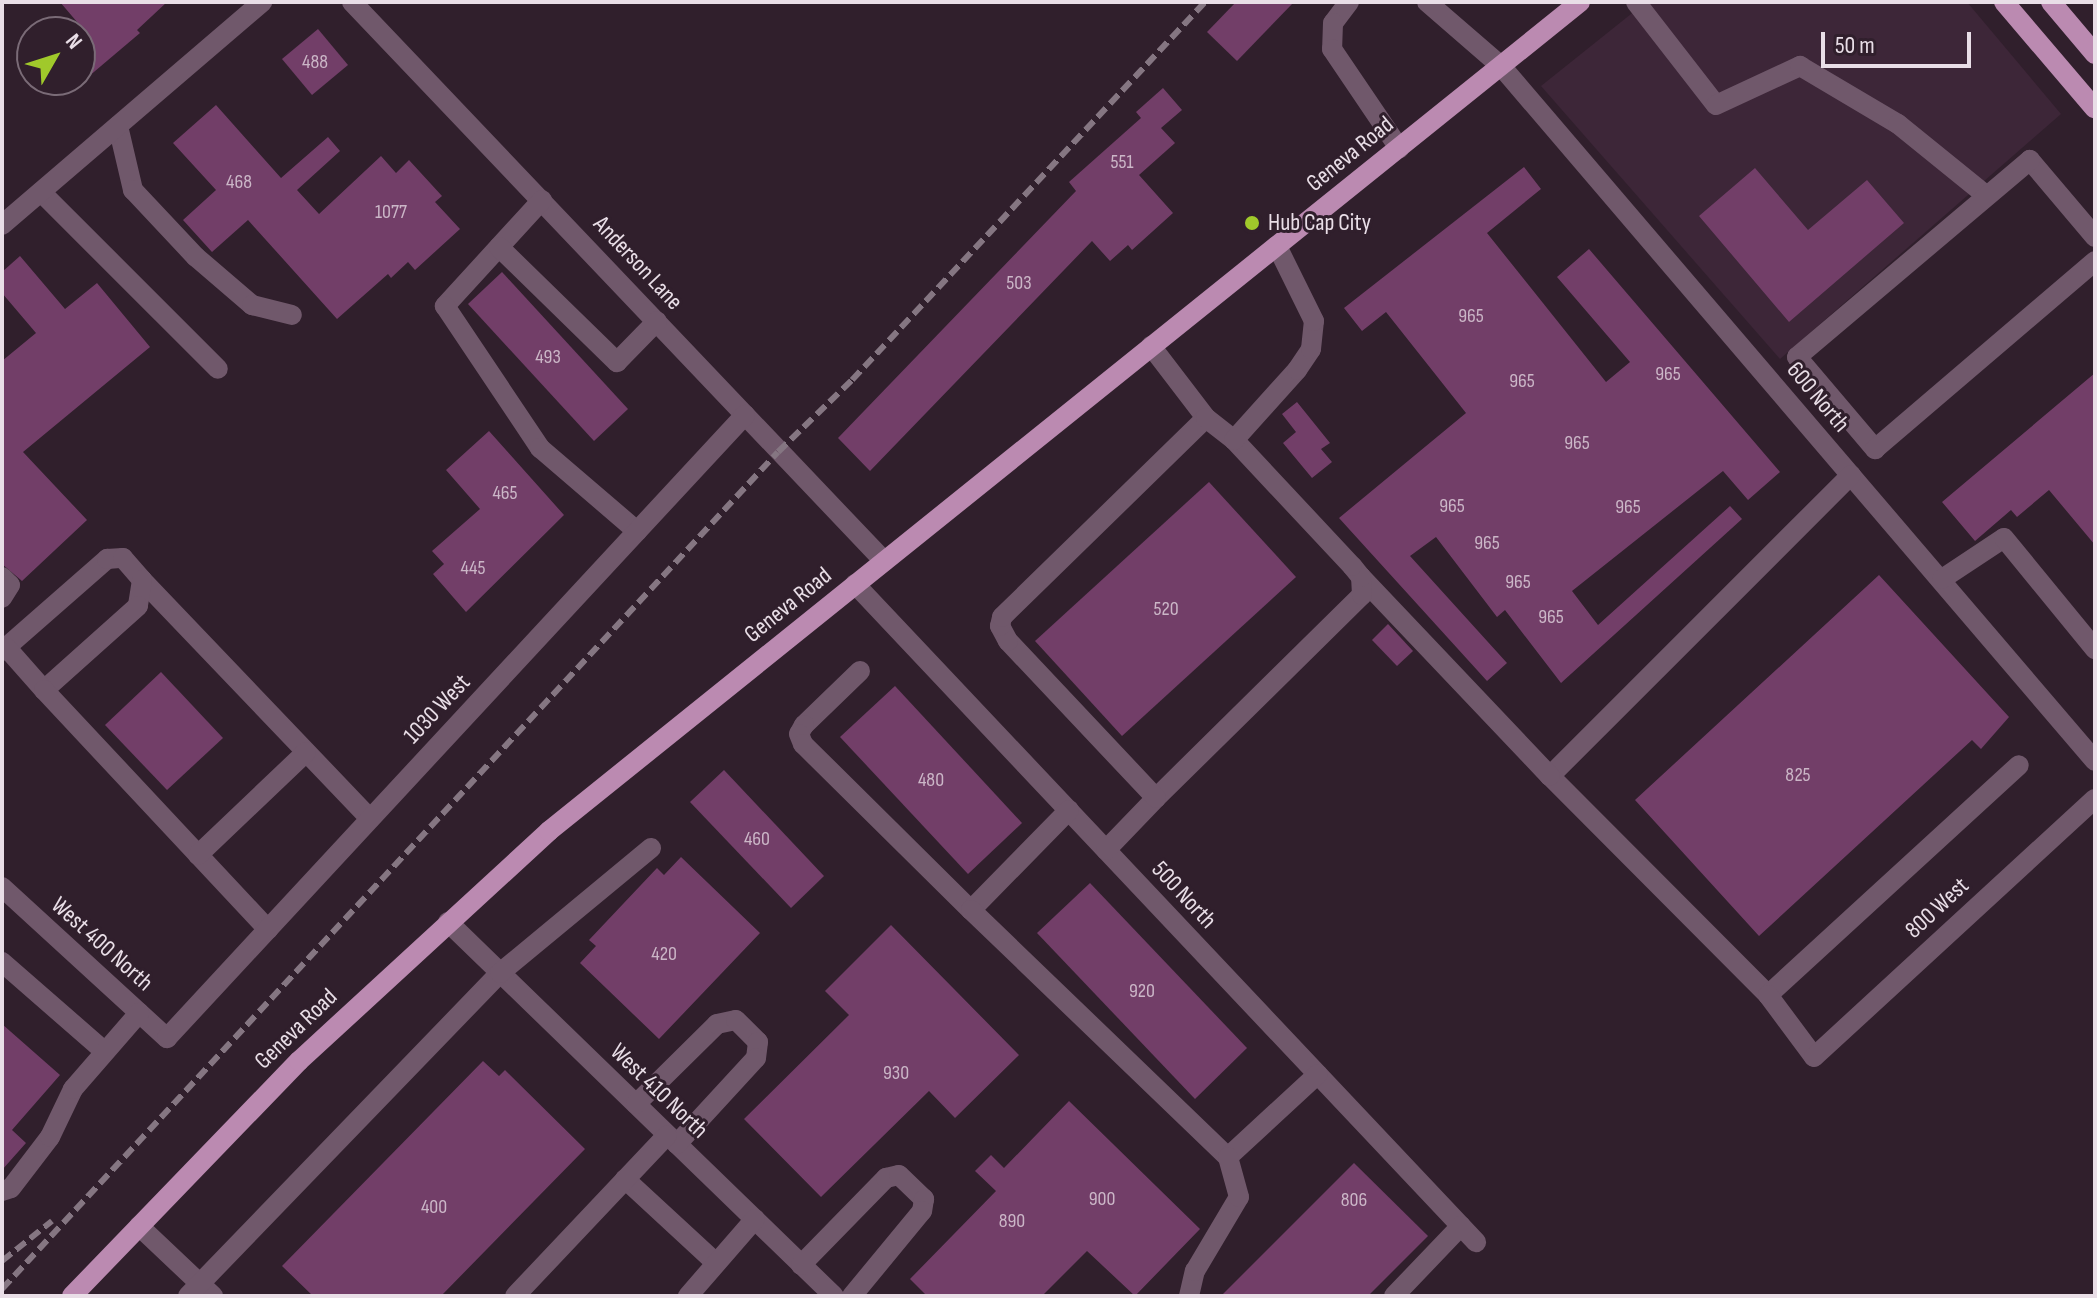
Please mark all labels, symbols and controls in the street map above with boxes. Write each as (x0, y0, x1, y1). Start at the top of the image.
north arrow (16, 16, 96, 96)
scale bar (1825, 16, 1975, 66)
text: N (59, 29, 88, 55)
text: 50 m (1835, 31, 1875, 60)
house number: 488 (302, 50, 328, 74)
street label: Geneva Road (1301, 110, 1399, 198)
house number: 551 (1110, 150, 1134, 174)
house number: 468 (226, 170, 252, 194)
house number: 1077 (375, 200, 407, 224)
place label: Hub Cap City (1268, 209, 1371, 237)
street label: Anderson Lane (587, 210, 689, 316)
marker: Hub Cap City (1243, 214, 1261, 232)
house number: 503 (1006, 271, 1032, 295)
house number: 965 (1458, 304, 1484, 328)
house number: 493 (535, 345, 561, 369)
street label: 600 North (1780, 356, 1856, 438)
house number: 965 (1655, 362, 1681, 386)
house number: 965 (1509, 369, 1535, 393)
house number: 965 (1564, 431, 1590, 455)
house number: 465 (492, 481, 518, 505)
house number: 965 (1439, 494, 1465, 518)
house number: 965 (1615, 495, 1641, 519)
house number: 965 (1474, 531, 1500, 555)
house number: 445 (461, 556, 485, 580)
street label: Geneva Road (739, 561, 837, 649)
house number: 965 (1505, 570, 1531, 594)
house number: 520 (1153, 597, 1179, 621)
house number: 965 (1538, 605, 1564, 629)
street label: 1030 West (398, 668, 476, 750)
house number: 825 (1785, 763, 1811, 787)
house number: 480 (918, 768, 944, 792)
house number: 460 (744, 827, 770, 851)
street label: 500 North (1146, 855, 1222, 935)
street label: 800 West (1899, 871, 1975, 945)
street label: West 400 North (45, 891, 159, 997)
house number: 420 (651, 942, 677, 966)
house number: 920 (1129, 979, 1155, 1003)
street label: Geneva Road (249, 983, 343, 1075)
street label: West 410 North (604, 1037, 714, 1145)
house number: 930 (883, 1061, 909, 1085)
house number: 900 (1089, 1187, 1115, 1211)
house number: 806 (1341, 1188, 1367, 1212)
house number: 400 (421, 1195, 447, 1219)
house number: 890 (999, 1209, 1025, 1233)

